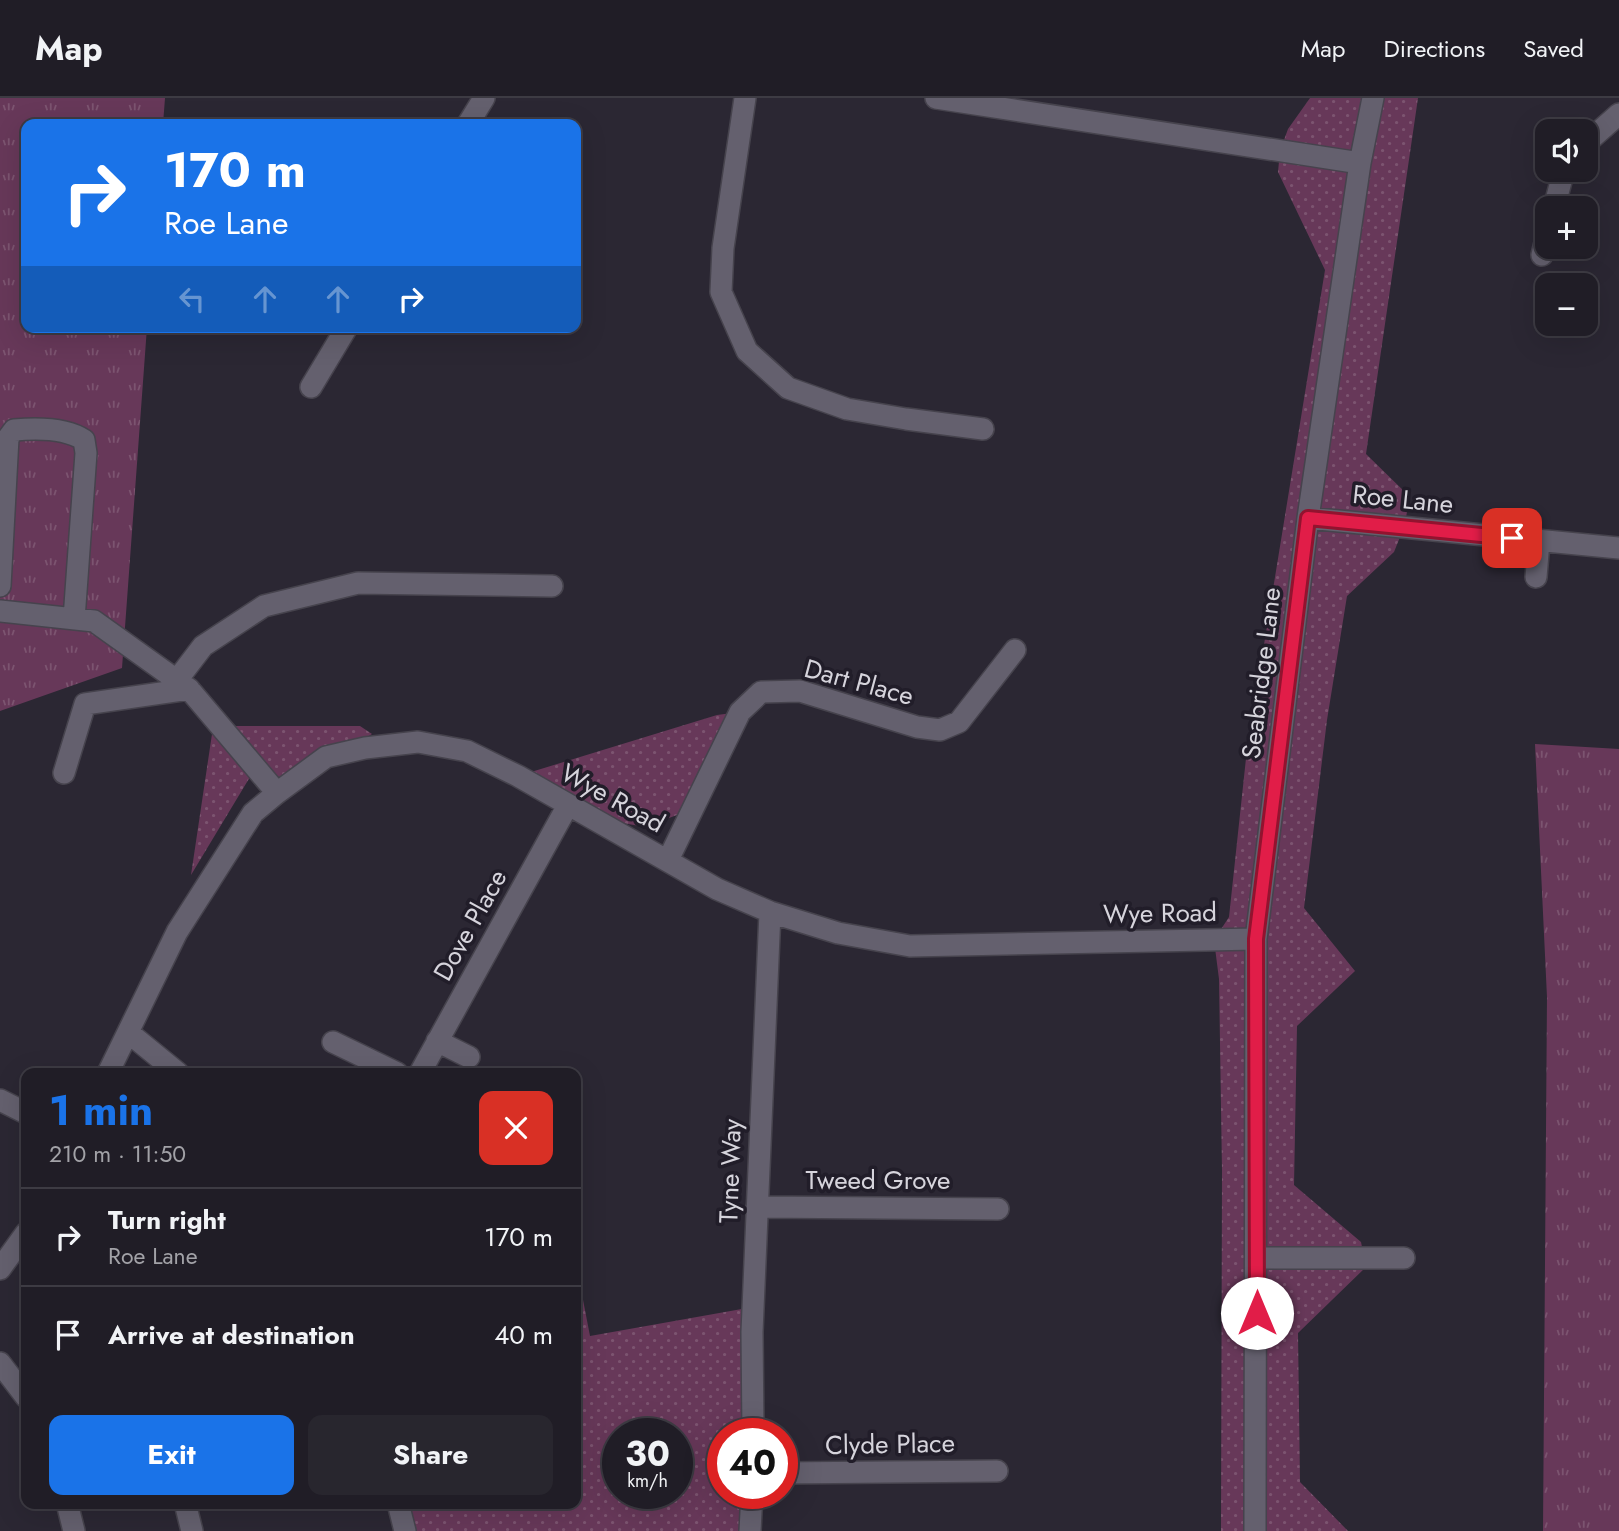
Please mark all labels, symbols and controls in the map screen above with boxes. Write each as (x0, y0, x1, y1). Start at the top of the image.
text: Map (35, 25, 103, 72)
text: Map (1301, 31, 1346, 66)
text: Directions (1384, 31, 1485, 66)
text: Saved (1523, 31, 1584, 66)
map controls (1535, 119, 1598, 336)
button: sound (1535, 119, 1598, 182)
text: 170 m (164, 135, 306, 205)
icon: right (49, 147, 140, 238)
button: + (1535, 196, 1598, 259)
text: Roe Lane (164, 200, 289, 246)
button: − (1535, 273, 1598, 336)
icon: left (173, 280, 211, 318)
icon: ahead (246, 280, 284, 318)
icon: ahead (319, 280, 357, 318)
icon: right (392, 280, 430, 318)
street label: Roe Lane (1351, 475, 1455, 523)
pin (1482, 508, 1542, 568)
icon: arrive (1493, 519, 1531, 557)
street label: Seabridge Lane (1232, 585, 1290, 761)
street label: Dart Place (800, 649, 918, 715)
street label: Wye Road (554, 754, 672, 842)
street label: Dove Place (424, 862, 516, 988)
street label: Wye Road (1103, 893, 1217, 933)
text: 1 min (49, 1080, 153, 1141)
button: close (479, 1091, 553, 1165)
street label: Tyne Way (709, 1118, 751, 1224)
text: 210 m · 11:50 (49, 1137, 186, 1171)
street label: Tweed Grove (806, 1161, 950, 1199)
text: Turn right (108, 1201, 226, 1239)
icon: right (49, 1218, 87, 1256)
text: 170 m (484, 1218, 553, 1256)
text: Roe Lane (108, 1239, 198, 1273)
position arrow (1220, 1276, 1294, 1350)
icon: arrive (49, 1316, 87, 1354)
text: Arrive at destination (108, 1316, 355, 1354)
text: 40 m (494, 1316, 553, 1354)
button: Exit (49, 1415, 294, 1495)
button: Share (308, 1415, 553, 1495)
speed limit sign: 40 (707, 1418, 798, 1509)
street label: Clyde Place (825, 1424, 955, 1464)
text: 30 (625, 1429, 670, 1479)
text: km/h (627, 1468, 668, 1494)

